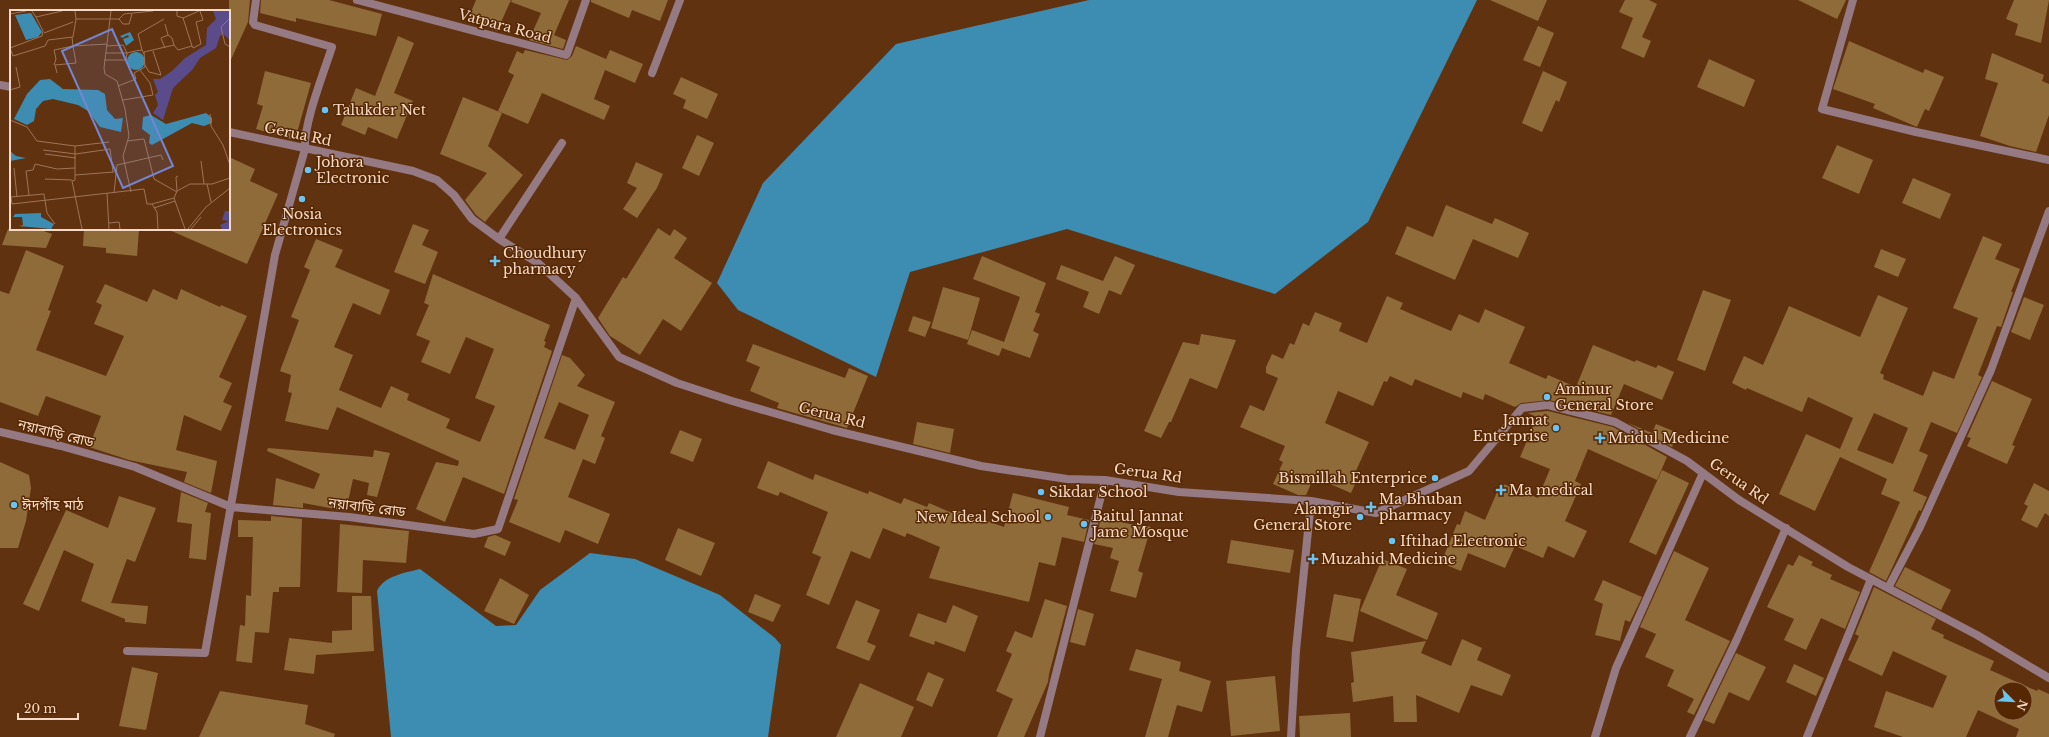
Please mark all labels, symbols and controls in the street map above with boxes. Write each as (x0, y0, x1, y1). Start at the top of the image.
street label: Vatpara Road (456, 5, 554, 47)
inset map (10, 10, 230, 230)
place label: Talukder Net (333, 101, 427, 119)
marker: Talukder Net (320, 105, 330, 115)
street label: Gerua Rd (263, 118, 334, 150)
place label: Johora Electronic (314, 153, 390, 187)
marker: Johora Electronic (303, 165, 313, 175)
marker: Nosia Electronics (297, 194, 307, 204)
place label: Nosia Electronics (262, 205, 342, 239)
place label: Choudhury pharmacy (503, 244, 587, 278)
marker: Choudhury pharmacy (490, 256, 500, 266)
place label: Aminur General Store (1554, 380, 1654, 414)
marker: Aminur General Store (1542, 392, 1552, 402)
street label: Gerua Rd (797, 398, 868, 432)
place label: Jannat Enterprise (1473, 411, 1549, 445)
street label: নয়াবাড়ি রোড (15, 415, 97, 451)
marker: Jannat Enterprise (1551, 423, 1561, 433)
place label: Mridul Medicine (1608, 429, 1729, 447)
marker: Mridul Medicine (1595, 433, 1605, 443)
street label: Gerua Rd (1706, 454, 1773, 508)
street label: Gerua Rd (1113, 459, 1184, 487)
place label: Bismillah Enterprice (1279, 469, 1427, 487)
marker: Bismillah Enterprice (1430, 473, 1440, 483)
place label: Ma medical (1509, 481, 1593, 499)
place label: Sikdar School (1049, 483, 1148, 501)
marker: Ma medical (1496, 485, 1506, 495)
marker: Sikdar School (1036, 487, 1046, 497)
place label: Ma Bhuban pharmacy (1379, 490, 1463, 524)
street label: নয়াবাড়ি রোড (326, 493, 408, 521)
place label: ঈদগাঁহ মাঠ (21, 496, 84, 514)
marker: ঈদগাঁহ মাঠ (9, 500, 19, 510)
place label: Alamgir General Store (1253, 500, 1352, 534)
marker: Ma Bhuban pharmacy (1366, 502, 1376, 512)
place label: Baitul Jannat Jame Mosque (1090, 507, 1189, 541)
place label: New Ideal School (916, 508, 1040, 526)
marker: New Ideal School (1043, 512, 1053, 522)
marker: Alamgir General Store (1355, 512, 1365, 522)
marker: Baitul Jannat Jame Mosque (1079, 519, 1089, 529)
place label: Iftihad Electronic (1400, 532, 1526, 550)
marker: Iftihad Electronic (1387, 536, 1397, 546)
place label: Muzahid Medicine (1321, 550, 1456, 568)
marker: Muzahid Medicine (1308, 554, 1318, 564)
north arrow (1993, 681, 2033, 721)
scale bar (18, 695, 78, 721)
text: N (2013, 697, 2031, 713)
text: 20 m (24, 701, 56, 716)

